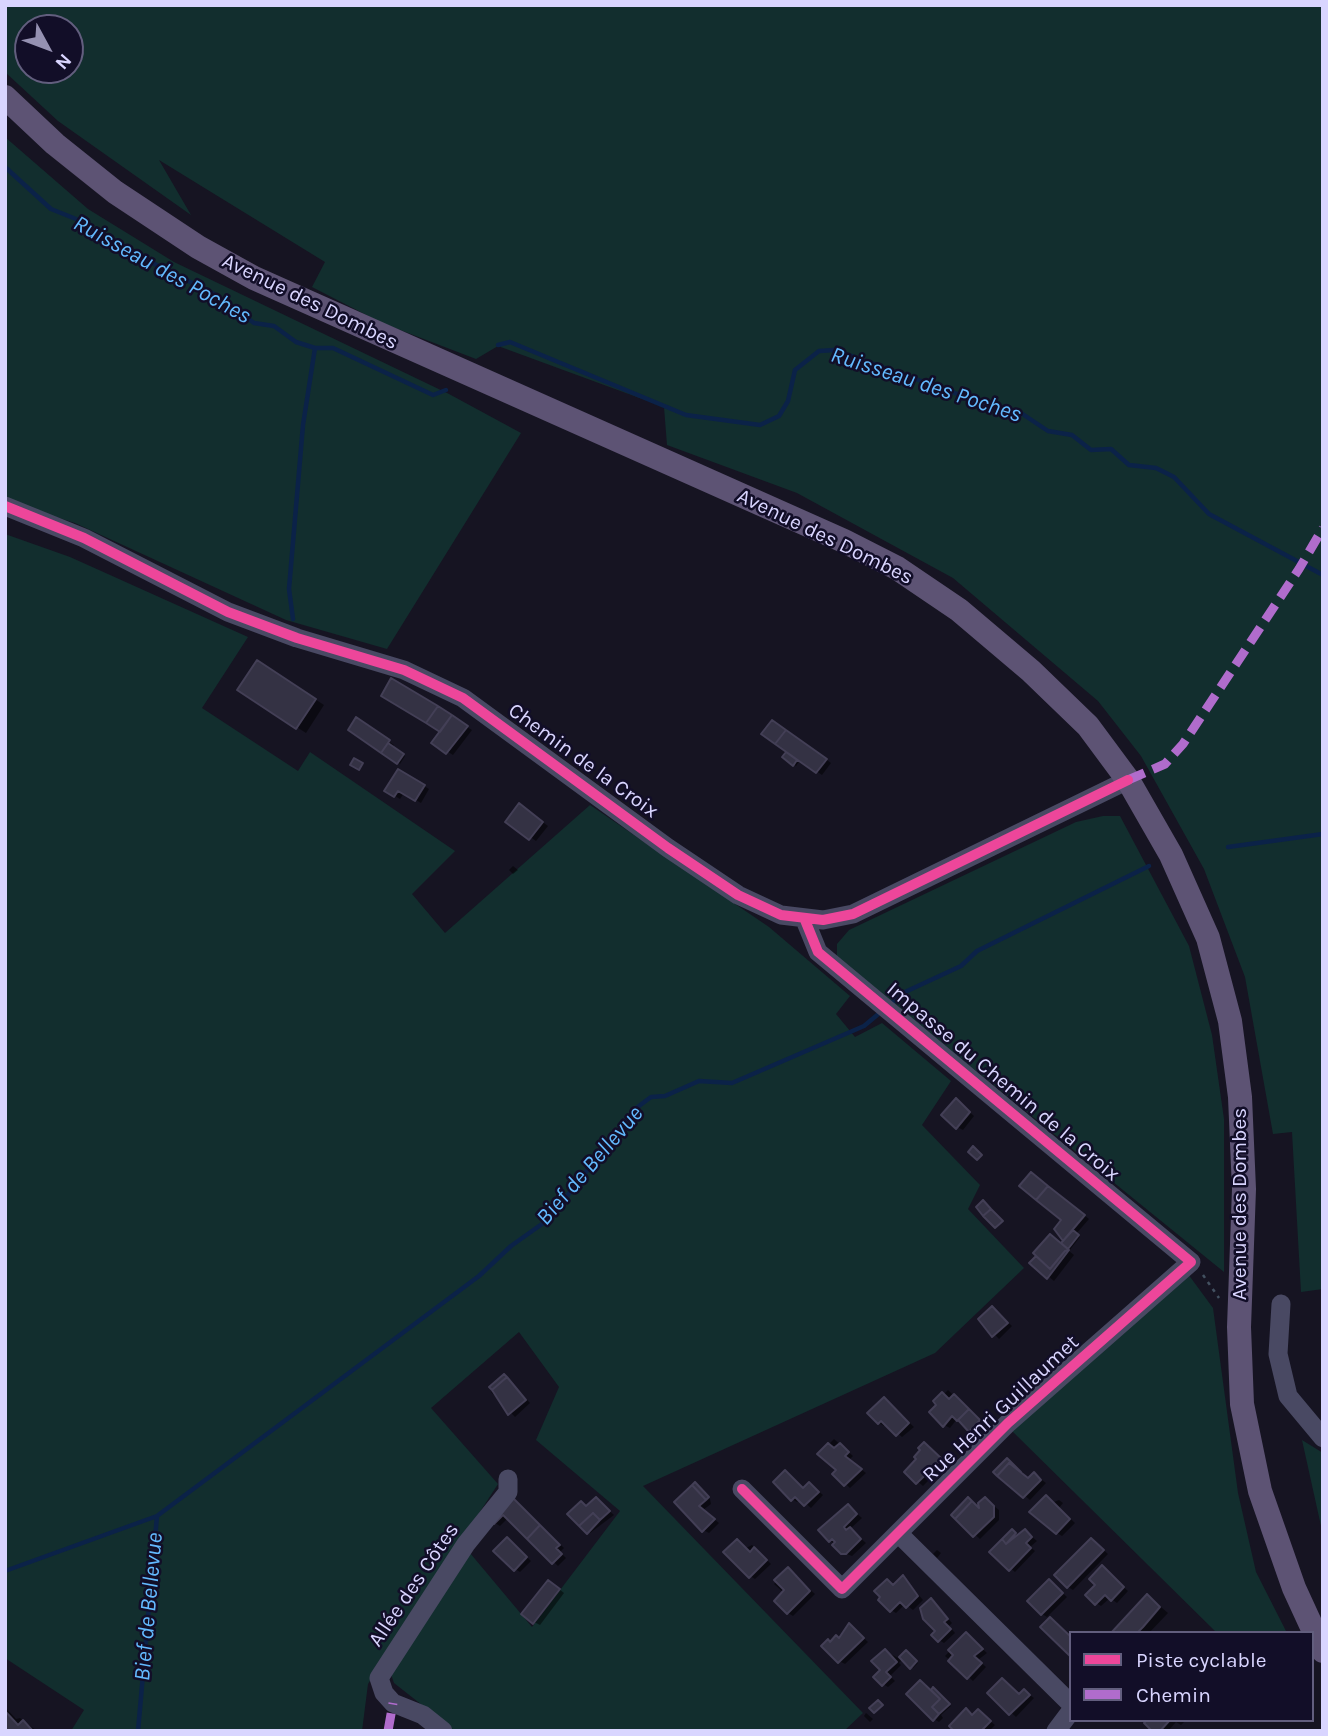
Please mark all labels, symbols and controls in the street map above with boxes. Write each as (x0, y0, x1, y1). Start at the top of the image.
north arrow (14, 14, 84, 84)
text: N (51, 49, 76, 74)
water label: Ruisseau des Poches (68, 210, 256, 330)
street label: Avenue des Dombes (218, 248, 402, 356)
water label: Ruisseau des Poches (827, 341, 1025, 429)
street label: Avenue des Dombes (733, 483, 917, 591)
street label: Chemin de la Croix (503, 698, 663, 824)
street label: Impasse du Chemin de la Croix (881, 977, 1125, 1187)
water label: Bief de Bellevue (531, 1101, 649, 1231)
street label: Avenue des Dombes (1227, 1108, 1253, 1300)
street label: Rue Henri Guillaumet (918, 1330, 1084, 1488)
street label: Allée des Côtes (363, 1518, 465, 1652)
water label: Bief de Bellevue (129, 1532, 169, 1682)
legend (1069, 1631, 1314, 1722)
text: Piste cyclable (1136, 1648, 1267, 1672)
text: Chemin (1136, 1683, 1211, 1707)

